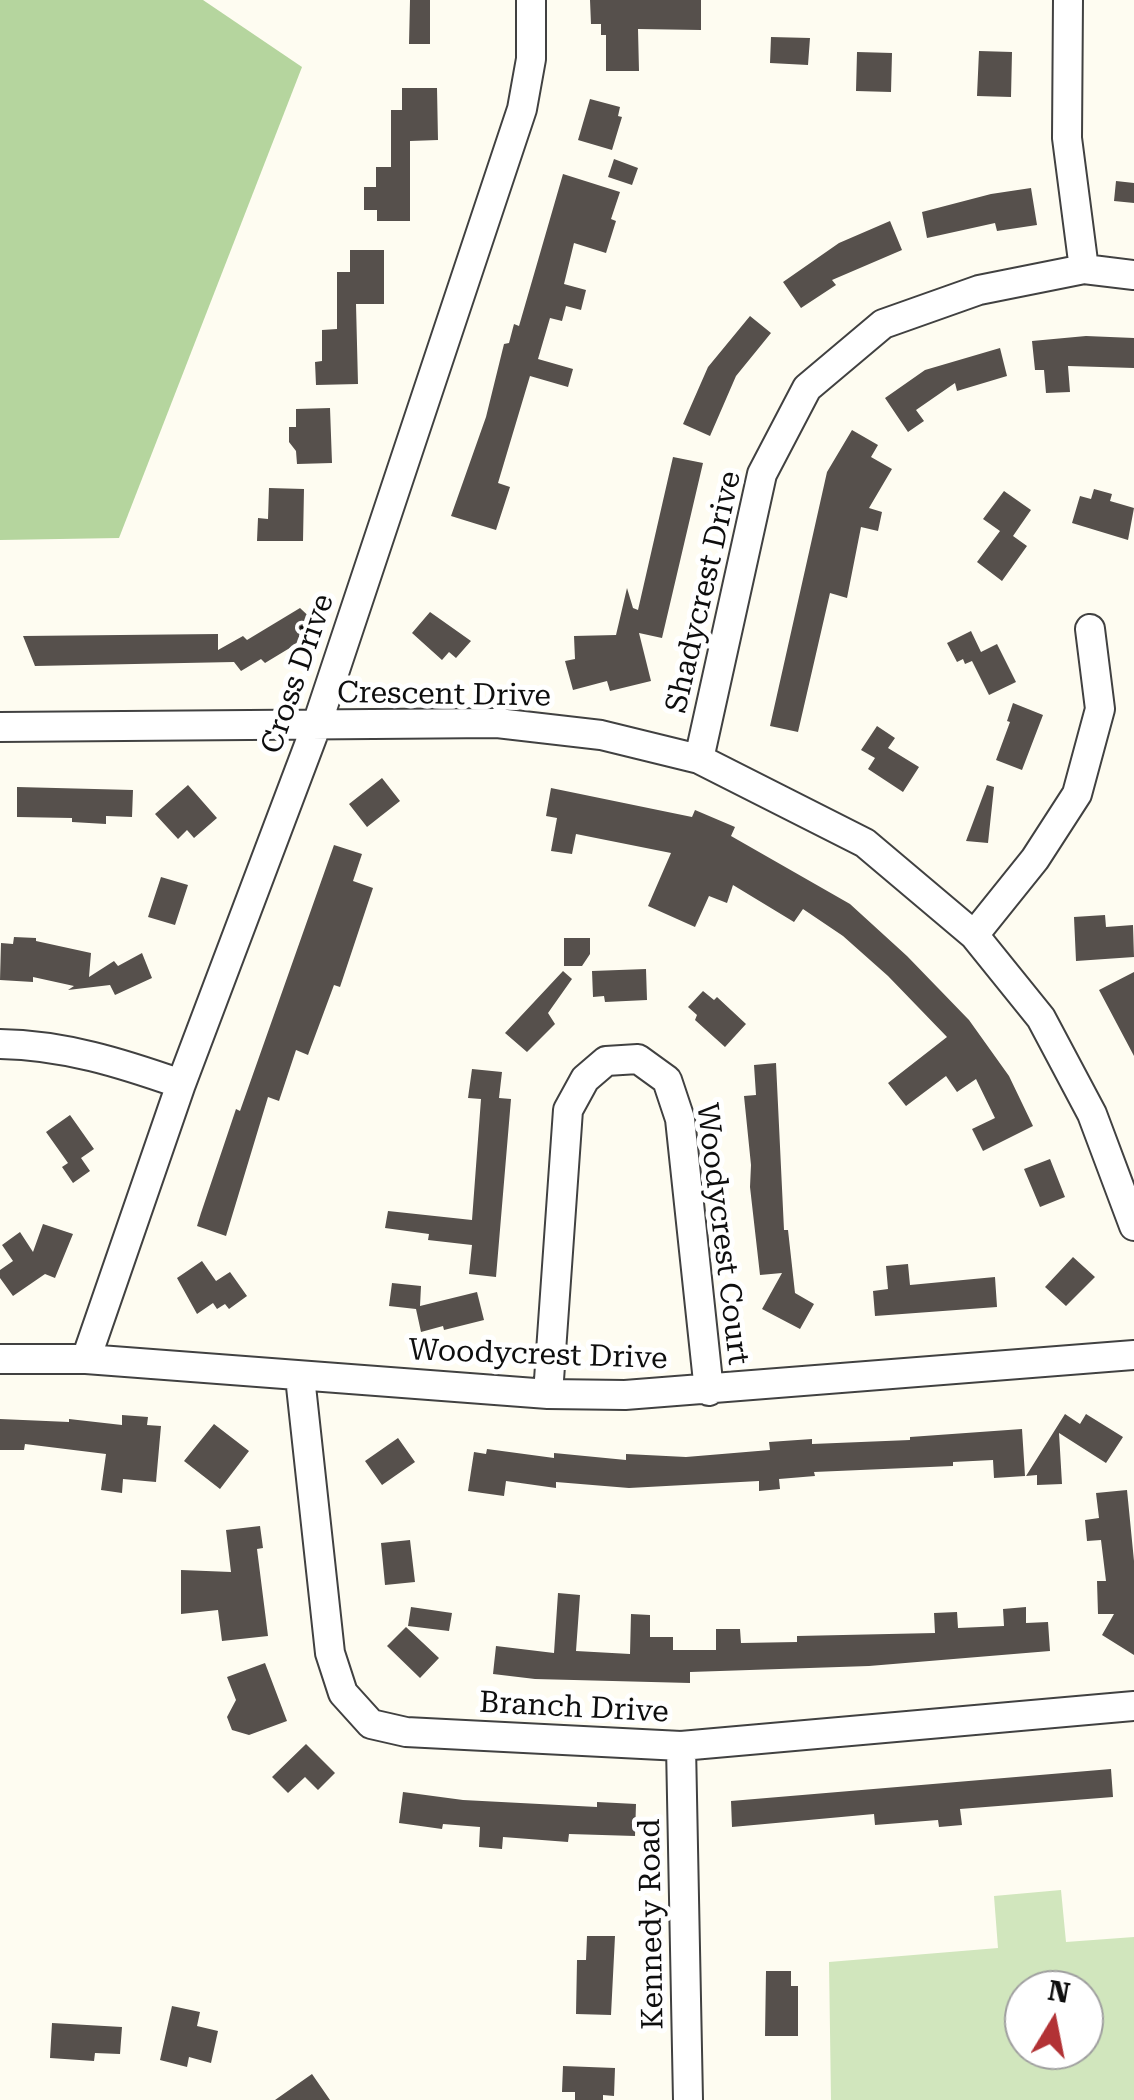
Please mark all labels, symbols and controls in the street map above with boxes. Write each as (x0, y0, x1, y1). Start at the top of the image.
street label: Shadycrest Drive (659, 468, 749, 716)
street label: Cross Drive (254, 589, 342, 759)
street label: Crescent Drive (337, 675, 551, 715)
street label: Woodycrest Court (688, 1101, 756, 1367)
street label: Woodycrest Drive (408, 1332, 668, 1378)
street label: Branch Drive (478, 1685, 670, 1731)
street label: Kennedy Road (632, 1818, 672, 2030)
north arrow (1004, 1970, 1104, 2070)
text: N (1045, 1974, 1072, 2010)

